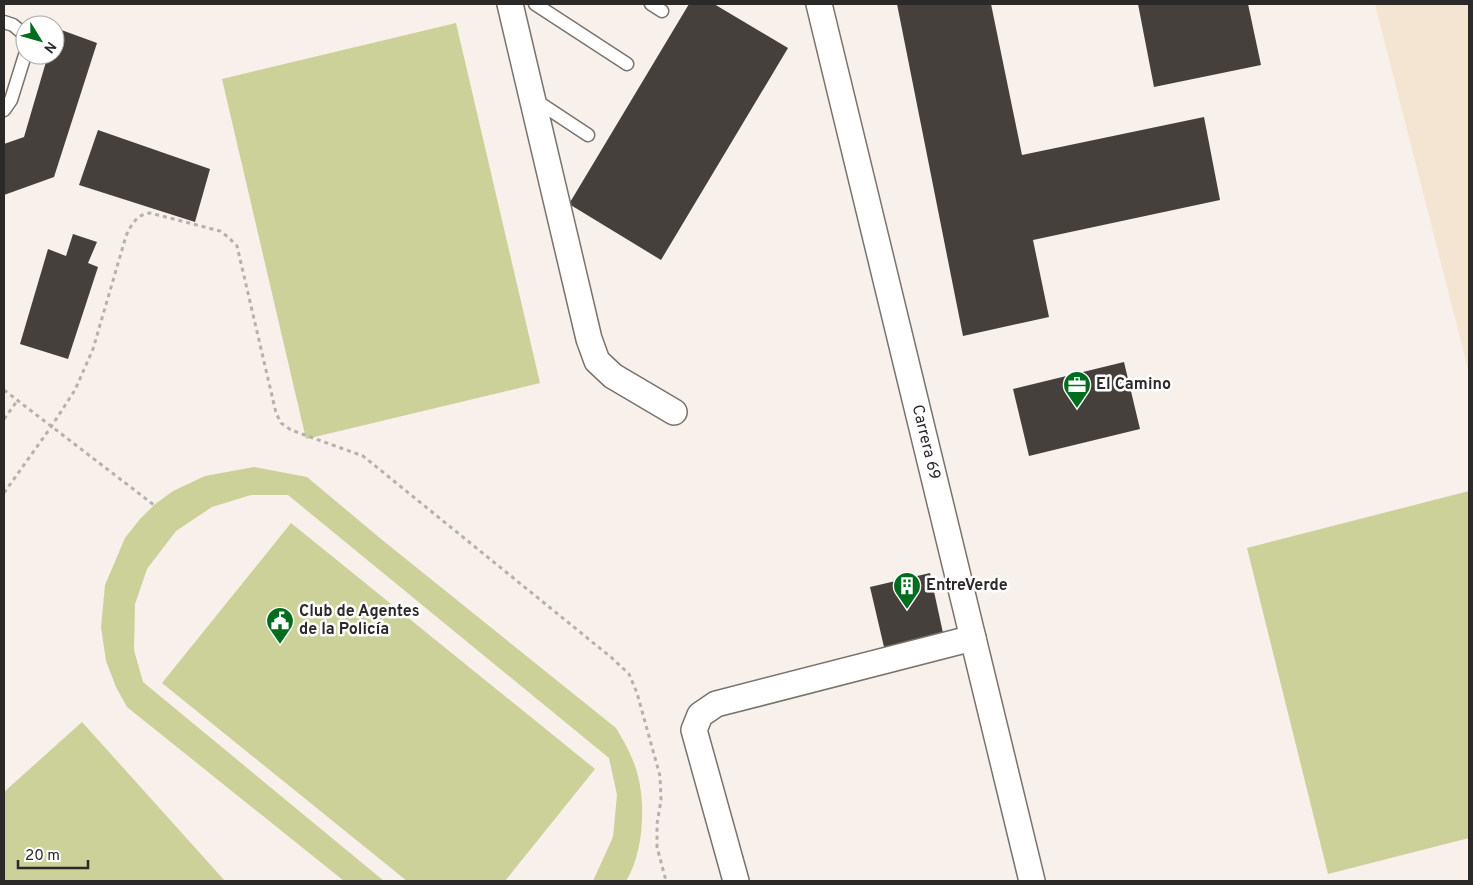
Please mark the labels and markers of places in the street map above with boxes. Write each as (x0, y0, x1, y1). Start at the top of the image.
office icon: El Camino (1062, 370, 1092, 409)
place label: El Camino (1096, 375, 1171, 395)
building icon: EntreVerde (892, 571, 922, 610)
place label: EntreVerde (926, 576, 1008, 596)
place label: Club de Agentes de la Policía (299, 602, 420, 640)
public building icon: Club de Agentes de la Policía (265, 606, 295, 645)

